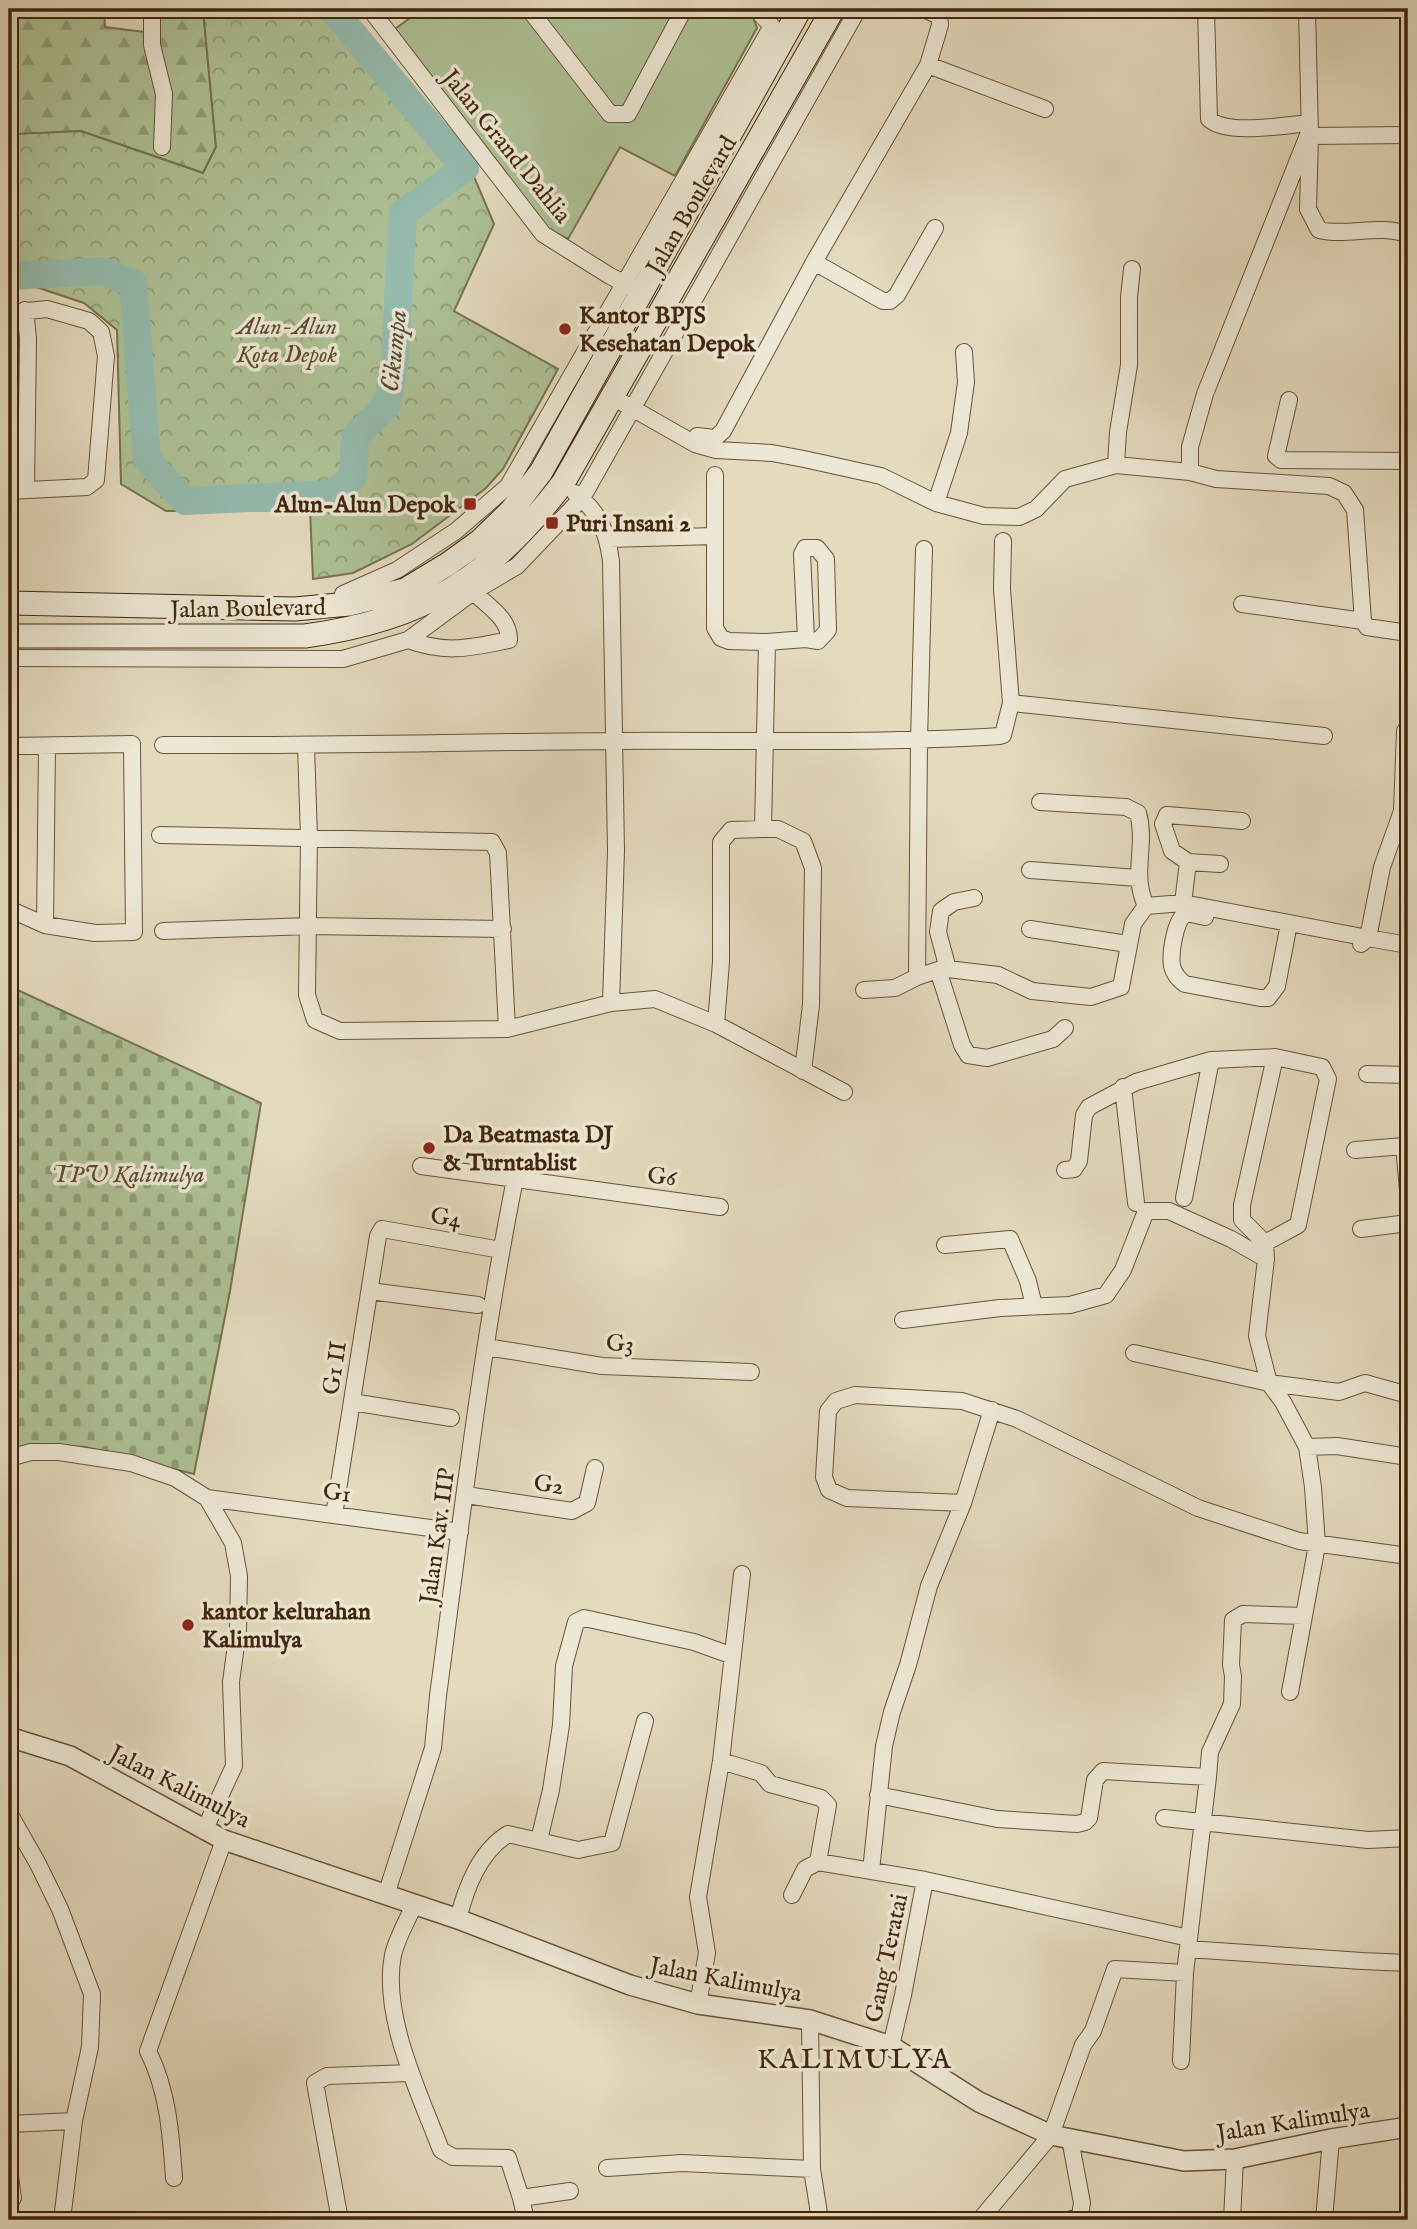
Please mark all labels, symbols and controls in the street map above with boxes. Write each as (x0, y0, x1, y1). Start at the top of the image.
street label: Jalan Grand Dahlia (432, 61, 578, 231)
street label: Jalan Boulevard (638, 130, 745, 284)
place label: Kantor BPJS Kesehatan Depok (579, 301, 757, 360)
water label: Cikumpa (374, 309, 415, 394)
park label: Alun-Alun Kota Depok (234, 312, 338, 371)
marker: Kantor BPJS Kesehatan Depok (557, 321, 573, 337)
place label: Alun-Alun Depok (274, 490, 457, 521)
marker: Alun-Alun Depok (462, 496, 478, 512)
place label: Puri Insani 2 (566, 509, 690, 540)
marker: Puri Insani 2 (544, 515, 560, 531)
street label: Jalan Boulevard (167, 593, 326, 626)
place label: Da Beatmasta DJ & Turntablist (443, 1120, 613, 1179)
marker: Da Beatmasta DJ & Turntablist (421, 1140, 437, 1156)
park label: TPU Kalimulya (52, 1160, 204, 1191)
street label: G6 (645, 1160, 679, 1195)
street label: G4 (428, 1201, 464, 1236)
street label: G3 (605, 1328, 635, 1361)
street label: G1 II (316, 1339, 355, 1397)
street label: Jalan Kav. IIP (413, 1466, 463, 1609)
street label: G2 (531, 1468, 566, 1503)
street label: G1 (321, 1476, 353, 1511)
place label: kantor kelurahan Kalimulya (201, 1597, 371, 1656)
marker: kantor kelurahan Kalimulya (180, 1617, 196, 1633)
street label: Jalan Kalimulya (101, 1737, 256, 1836)
street label: Gang Teratai (859, 1891, 916, 2026)
street label: Jalan Kalimulya (644, 1950, 805, 2011)
district label: KALIMULYA (757, 2043, 953, 2078)
street label: Jalan Kalimulya (1212, 2095, 1372, 2150)

